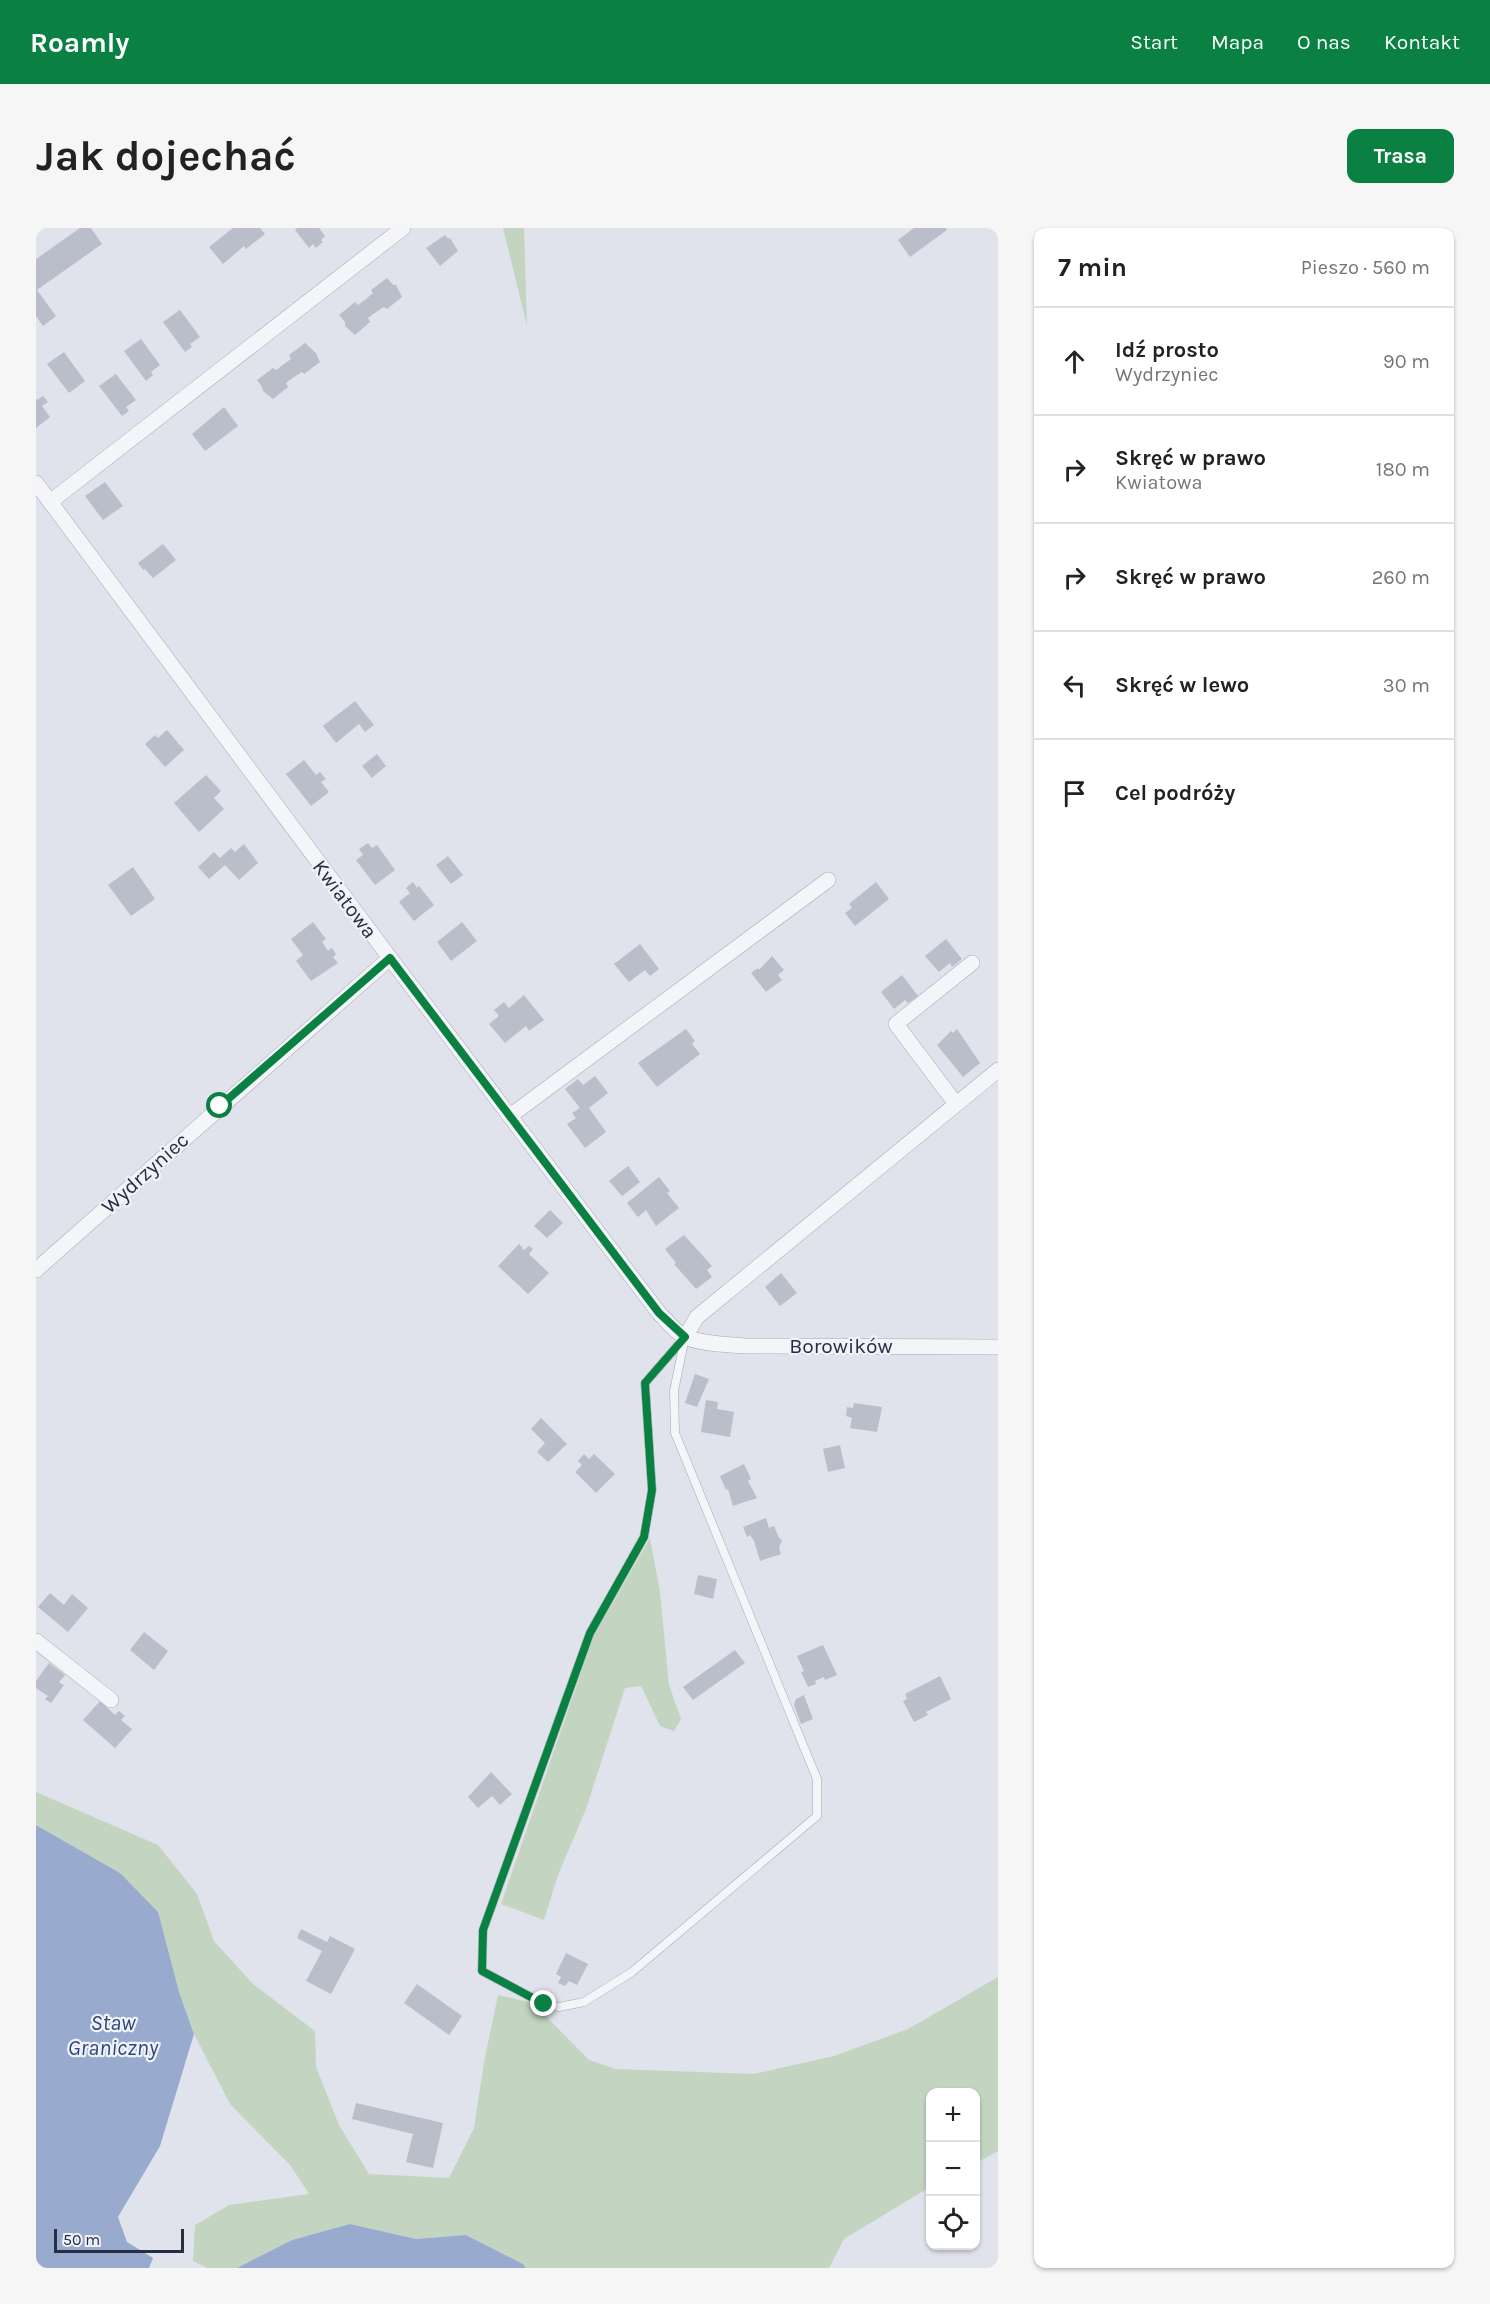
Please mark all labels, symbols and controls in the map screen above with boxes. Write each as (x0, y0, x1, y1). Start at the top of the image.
text: Roamly (30, 26, 129, 59)
text: Start (1130, 30, 1178, 54)
text: Mapa (1211, 30, 1264, 54)
text: O nas (1297, 30, 1351, 54)
text: Kontakt (1384, 30, 1460, 54)
button: Trasa (1347, 129, 1454, 183)
text: Jak dojechać (36, 131, 296, 181)
text: 7 min (1058, 252, 1127, 283)
text: Pieszo · 560 m (1301, 256, 1430, 279)
text: Idź prosto (1115, 337, 1219, 363)
icon: ahead (1058, 345, 1091, 378)
text: 90 m (1383, 350, 1430, 373)
text: Wydrzyniec (1115, 363, 1219, 386)
text: Skręć w prawo (1115, 445, 1266, 471)
icon: right (1058, 453, 1091, 486)
text: 180 m (1376, 458, 1430, 481)
text: Kwiatowa (1115, 471, 1203, 494)
icon: right (1058, 561, 1091, 594)
text: Skręć w prawo (1115, 564, 1266, 590)
text: 260 m (1372, 566, 1430, 589)
icon: left (1058, 669, 1091, 702)
text: Skręć w lewo (1115, 672, 1249, 698)
text: 30 m (1383, 674, 1430, 697)
icon: arrive (1058, 777, 1091, 810)
text: Cel podróży (1115, 780, 1235, 806)
street label: Kwiatowa (308, 855, 382, 943)
route start (206, 1092, 232, 1118)
street label: Wydrzyniec (97, 1128, 193, 1218)
street label: Borowików (789, 1334, 893, 1358)
route end (530, 1990, 556, 2016)
water label: Staw Graniczny (68, 2010, 160, 2061)
map controls (926, 2088, 980, 2250)
button: + (926, 2088, 980, 2142)
button: − (926, 2142, 980, 2196)
button: locate (926, 2196, 980, 2250)
scale bar (54, 2226, 184, 2254)
text: 50 m (63, 2230, 100, 2249)

